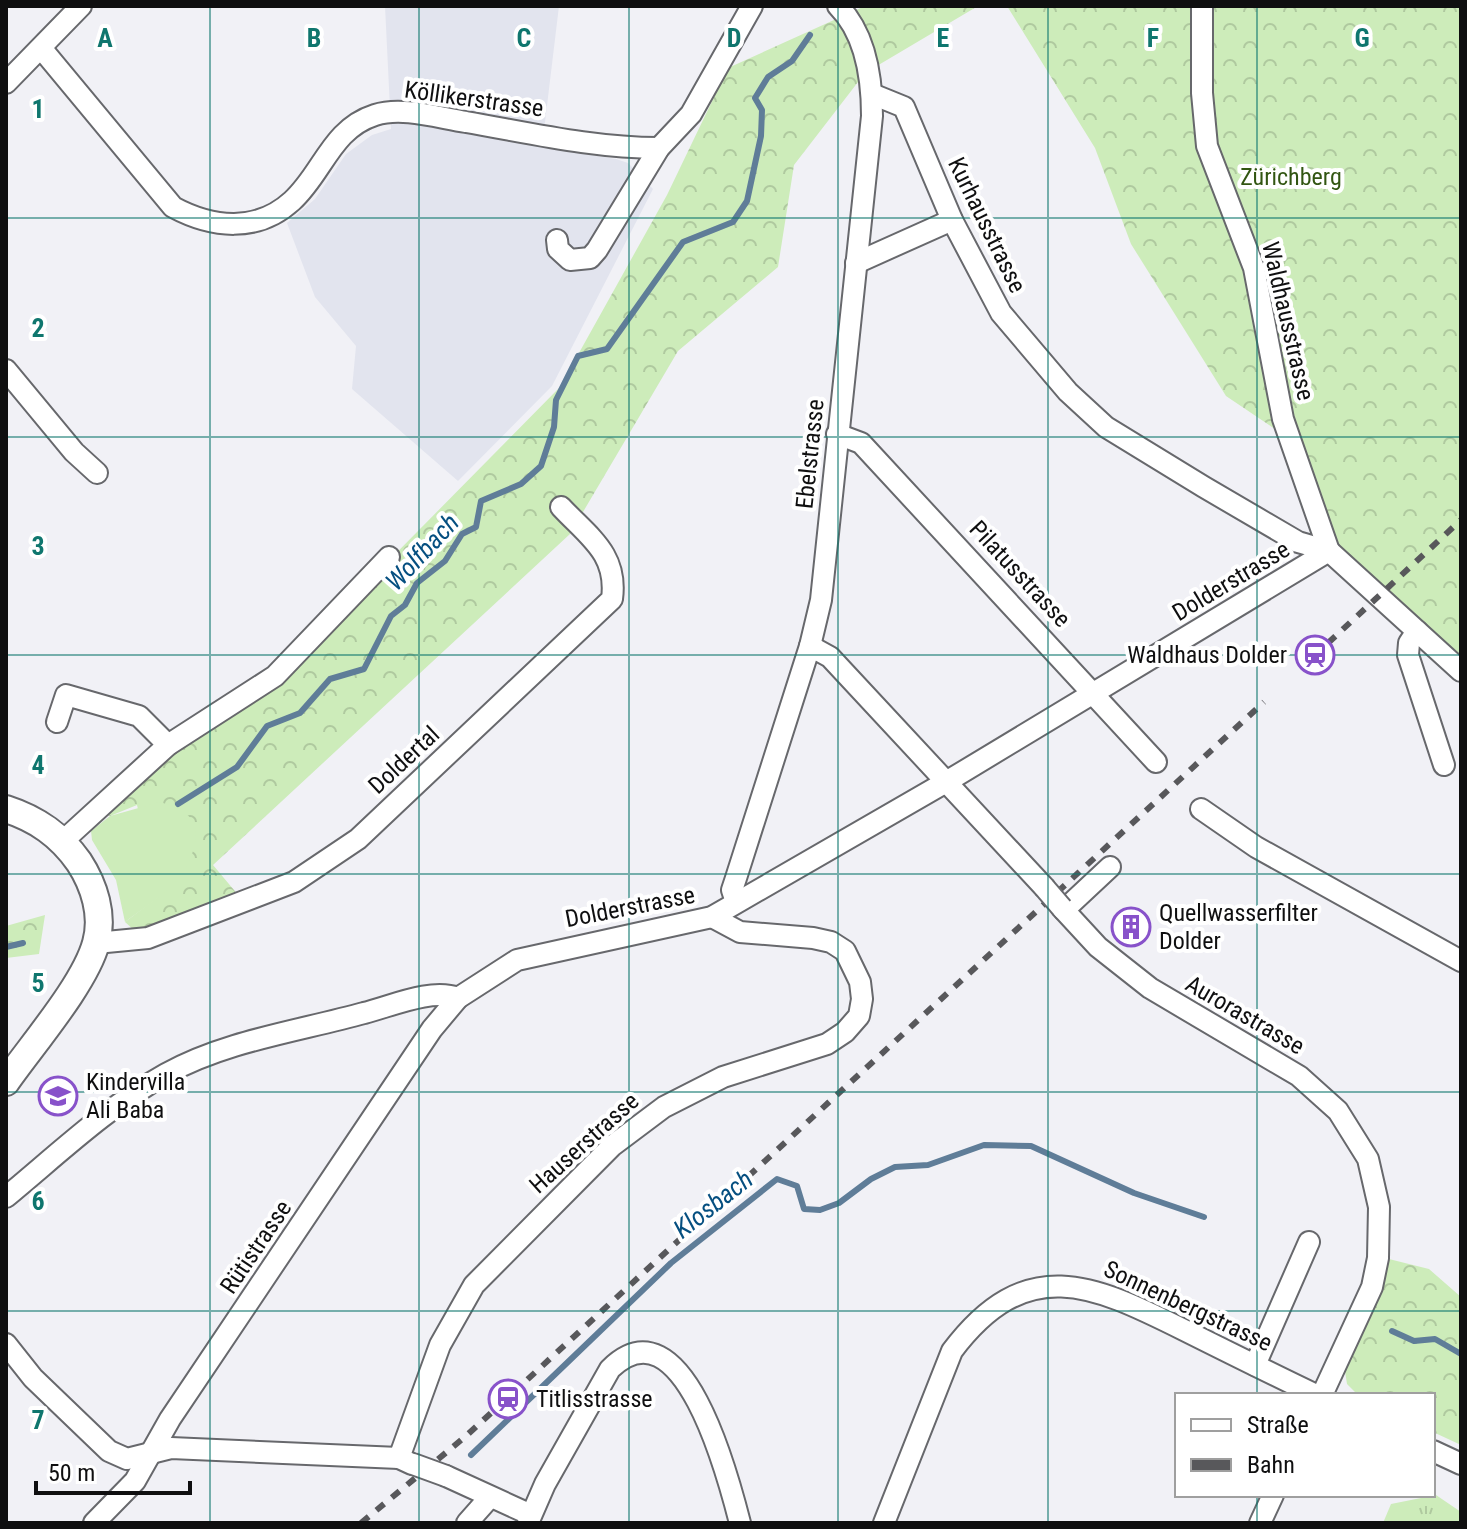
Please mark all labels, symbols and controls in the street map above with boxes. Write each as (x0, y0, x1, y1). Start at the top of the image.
text: A (97, 23, 113, 53)
text: B (307, 23, 321, 53)
text: C (517, 23, 532, 53)
text: D (727, 23, 741, 53)
text: E (937, 23, 950, 53)
text: F (1147, 23, 1159, 53)
text: G (1354, 23, 1370, 53)
street label: Köllikerstrasse (403, 75, 545, 123)
text: 1 (31, 94, 45, 124)
street label: Kurhausstrasse (942, 153, 1032, 297)
park label: Zürichberg (1240, 163, 1342, 191)
street label: Waldhausstrasse (1256, 239, 1320, 403)
text: 2 (31, 313, 45, 343)
street label: Ebelstrasse (790, 398, 830, 510)
water label: Wolfbach (379, 508, 465, 596)
street label: Pilatusstrasse (964, 515, 1076, 633)
text: 3 (31, 531, 45, 561)
street label: Dolderstrasse (1168, 535, 1294, 627)
station icon: Waldhaus Dolder (1294, 634, 1336, 676)
place label: Waldhaus Dolder (1127, 641, 1287, 669)
street label: Doldertal (363, 720, 445, 800)
text: 4 (31, 750, 45, 780)
street label: Dolderstrasse (563, 881, 697, 933)
place label: Quellwasserfilter Dolder (1159, 899, 1318, 955)
building icon: Quellwasserfilter Dolder (1110, 906, 1152, 948)
text: 5 (31, 968, 45, 998)
street label: Aurorastrasse (1181, 970, 1309, 1060)
place label: Kindervilla Ali Baba (86, 1068, 185, 1124)
school or university icon: Kindervilla Ali Baba (37, 1075, 79, 1117)
street label: Hauserstrasse (524, 1087, 644, 1199)
water label: Klosbach (667, 1164, 759, 1244)
text: 6 (31, 1186, 45, 1216)
street label: Rütistrasse (215, 1195, 297, 1299)
street label: Sonnenbergstrasse (1100, 1255, 1276, 1357)
station icon: Titlisstrasse (487, 1378, 529, 1420)
place label: Titlisstrasse (536, 1385, 653, 1413)
legend (1175, 1393, 1435, 1497)
text: 7 (31, 1405, 45, 1435)
text: Straße (1247, 1411, 1309, 1439)
scale bar (36, 1445, 190, 1495)
text: Bahn (1247, 1451, 1295, 1479)
text: 50 m (48, 1459, 95, 1487)

